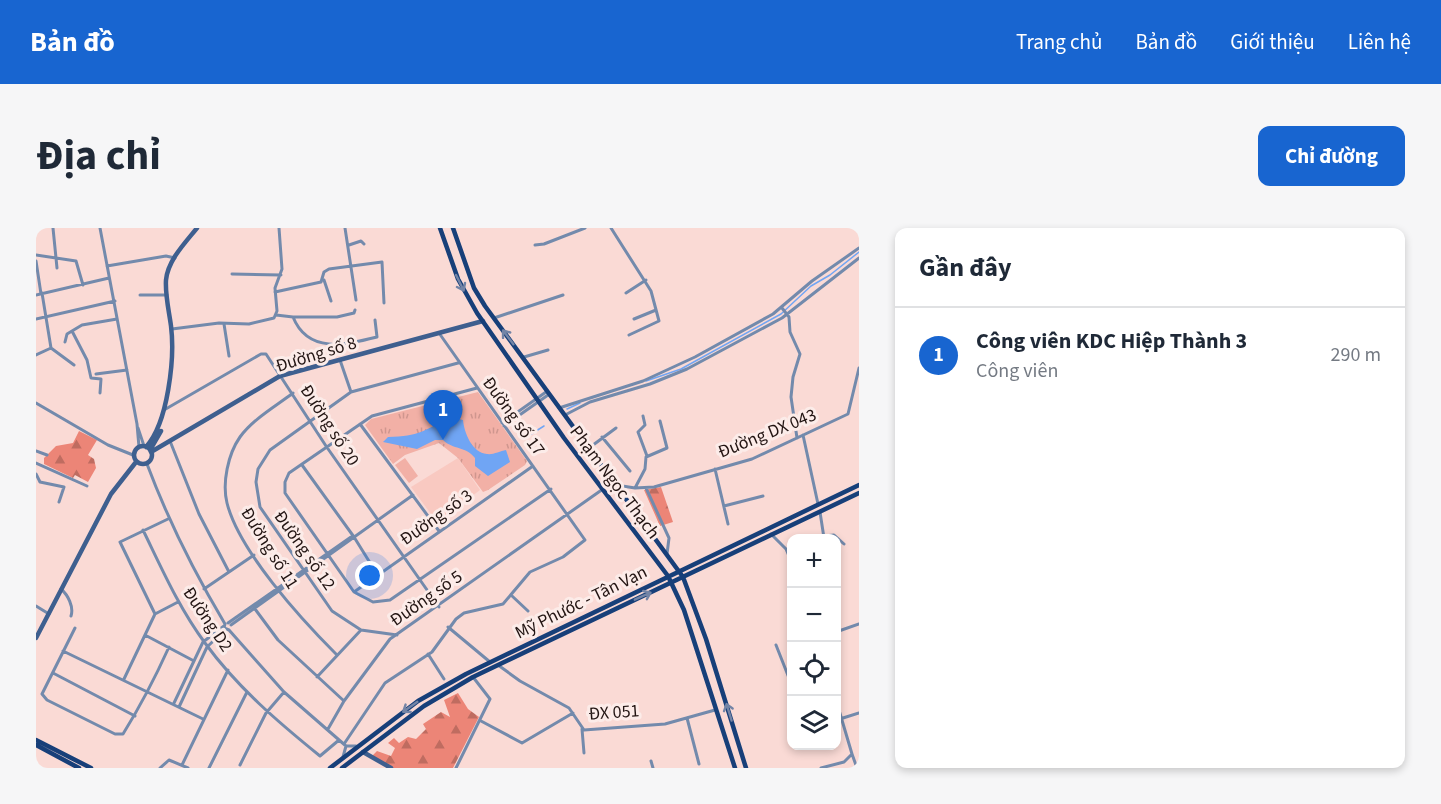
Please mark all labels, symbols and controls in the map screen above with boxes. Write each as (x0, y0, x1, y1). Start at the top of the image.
text: Bản đồ (30, 22, 115, 62)
text: Trang chủ (1016, 27, 1102, 57)
text: Bản đồ (1135, 27, 1197, 57)
text: Giới thiệu (1230, 27, 1315, 57)
text: Liên hệ (1348, 27, 1411, 57)
text: Địa chỉ (36, 126, 161, 186)
button: Chỉ đường (1258, 126, 1405, 186)
text: Gần đây (919, 249, 1012, 286)
one-way arrow (455, 273, 467, 291)
text: Công viên KDC Hiệp Thành 3 (976, 325, 1247, 357)
street label: Đường số 8 (273, 330, 360, 379)
one-way arrow (502, 330, 514, 346)
text: 1 (933, 341, 944, 369)
text: 290 m (1331, 341, 1381, 369)
text: Công viên (976, 357, 1058, 385)
street label: Đường số 17 (476, 372, 551, 461)
street label: Đường số 20 (294, 380, 365, 471)
pin: 1 (424, 390, 462, 440)
street label: Đường DX 043 (714, 402, 820, 465)
street label: Phạm Ngọc Thạch (564, 420, 666, 544)
street label: Đường số 3 (395, 483, 478, 552)
street label: Đường số 11 (235, 503, 305, 594)
street label: Đường số 12 (268, 505, 341, 595)
map controls (787, 534, 841, 750)
button: + (787, 534, 841, 588)
street label: Mỹ Phước - Tân Vạn (511, 560, 652, 645)
your location (355, 561, 384, 590)
street label: Đường số 5 (385, 564, 468, 633)
street label: Đường D2 (177, 582, 239, 657)
button: − (787, 588, 841, 642)
one-way arrow (633, 590, 651, 602)
button: locate (787, 642, 841, 696)
button: layers (787, 696, 841, 750)
street label: ĐX 051 (588, 698, 640, 727)
one-way arrow (403, 701, 419, 713)
one-way arrow (723, 703, 734, 722)

